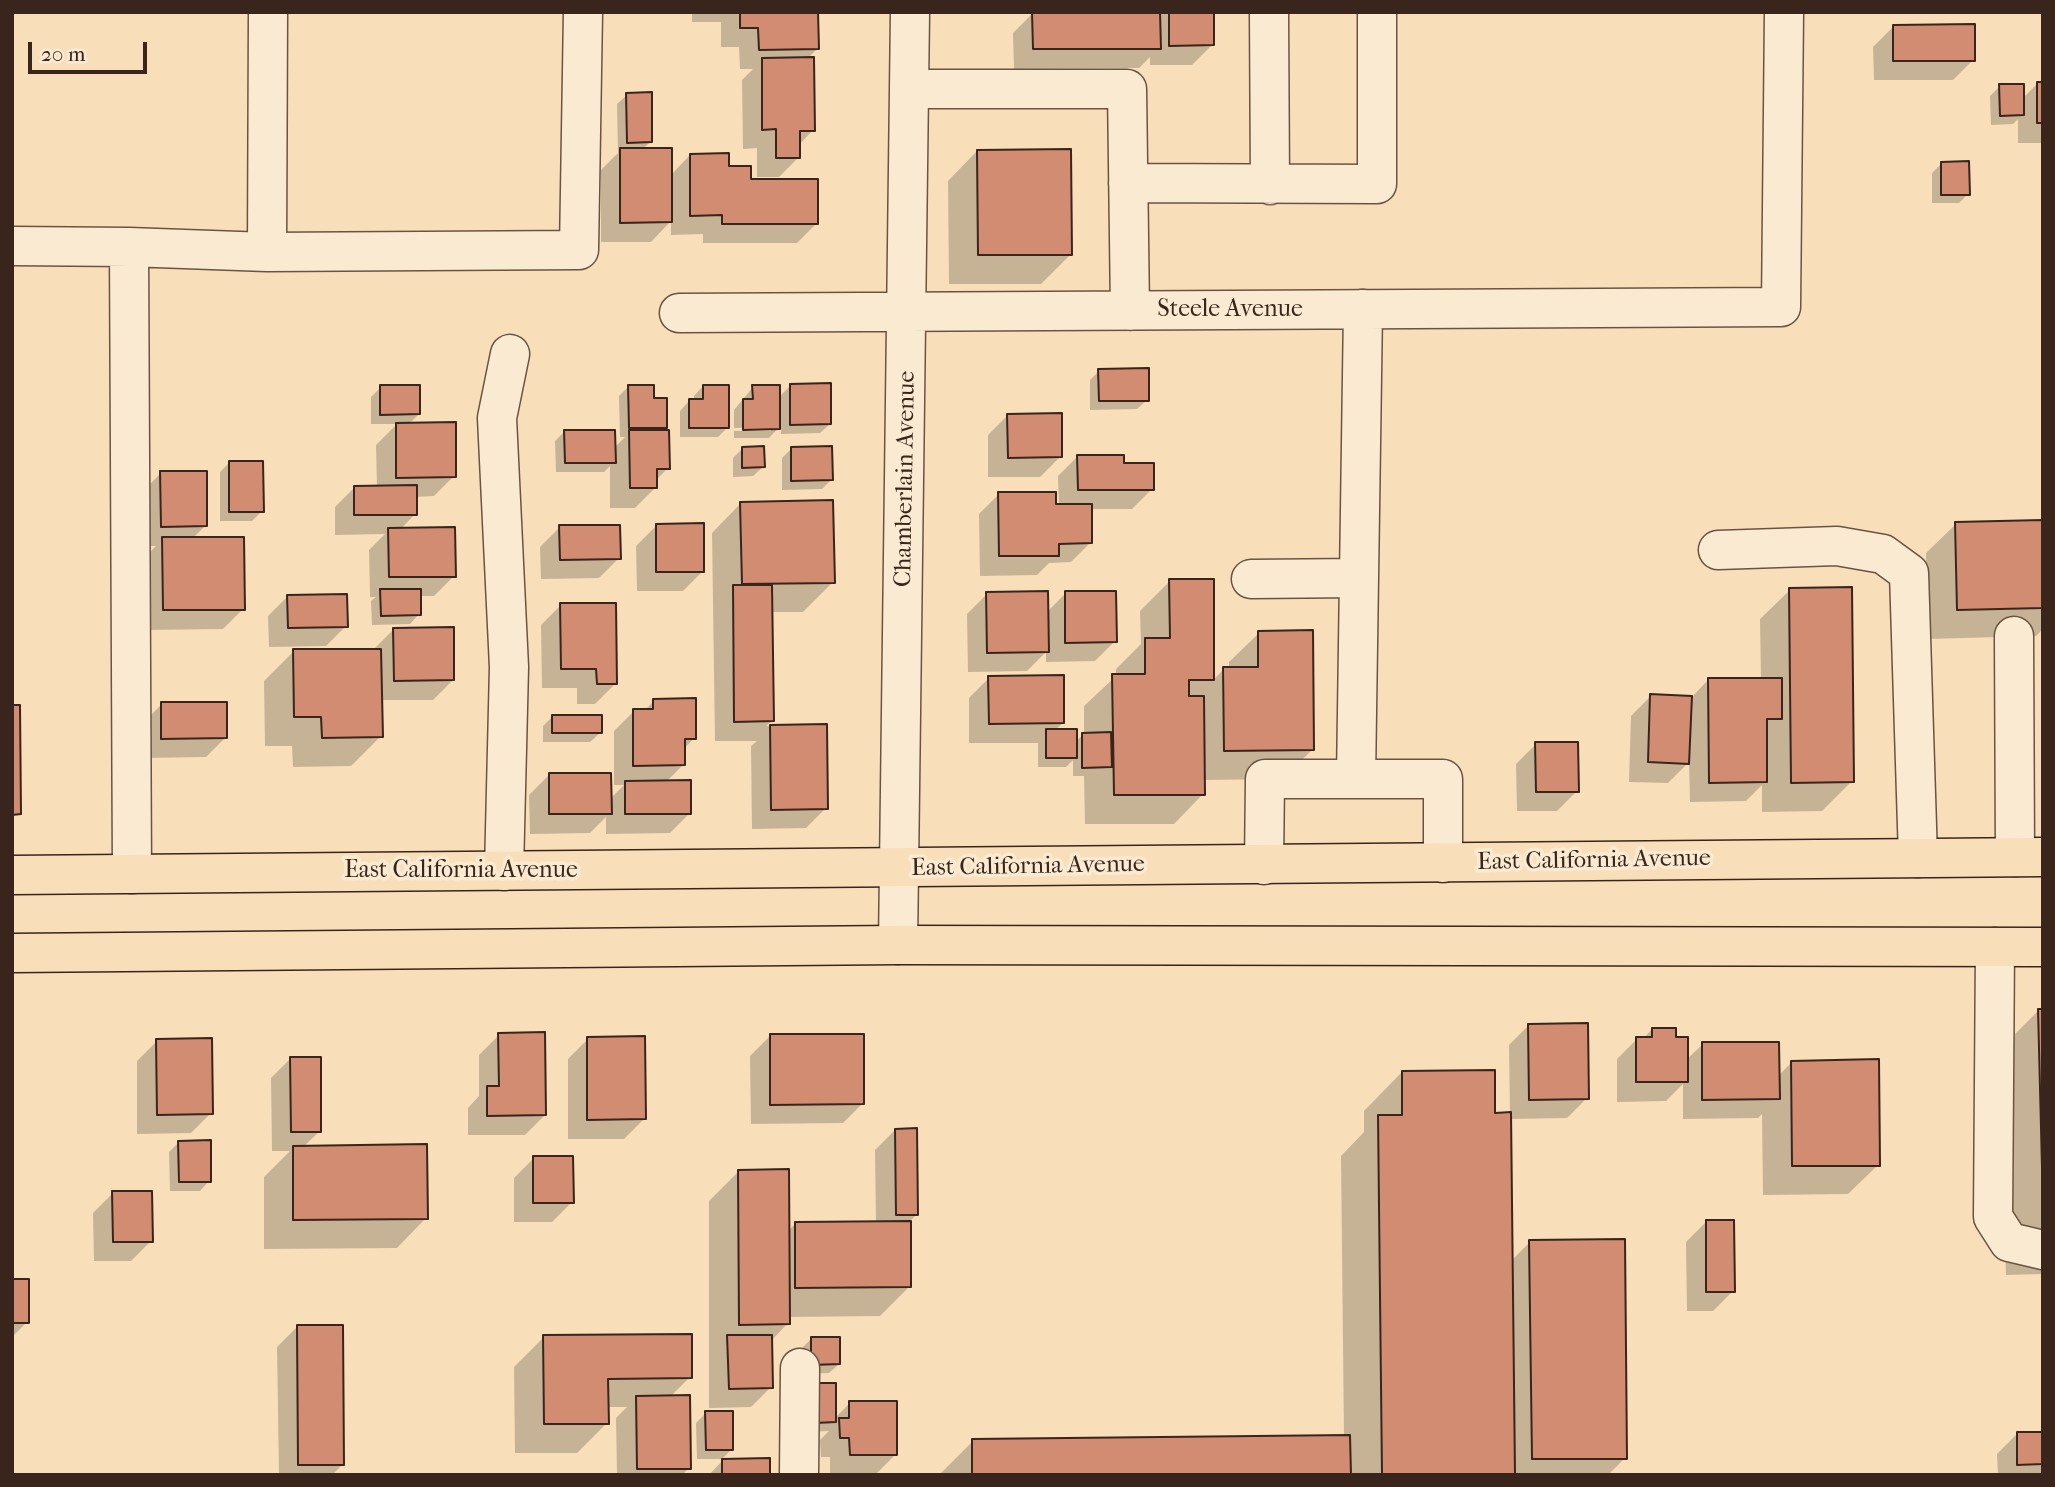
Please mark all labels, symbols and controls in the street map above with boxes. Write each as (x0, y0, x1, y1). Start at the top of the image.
scale bar (32, 28, 150, 72)
text: 20 m (41, 42, 85, 66)
street label: Steele Avenue (1157, 296, 1303, 324)
street label: Chamberlain Avenue (890, 371, 922, 587)
street label: East California Avenue (1477, 845, 1711, 877)
street label: East California Avenue (911, 851, 1145, 883)
street label: East California Avenue (344, 857, 578, 885)

